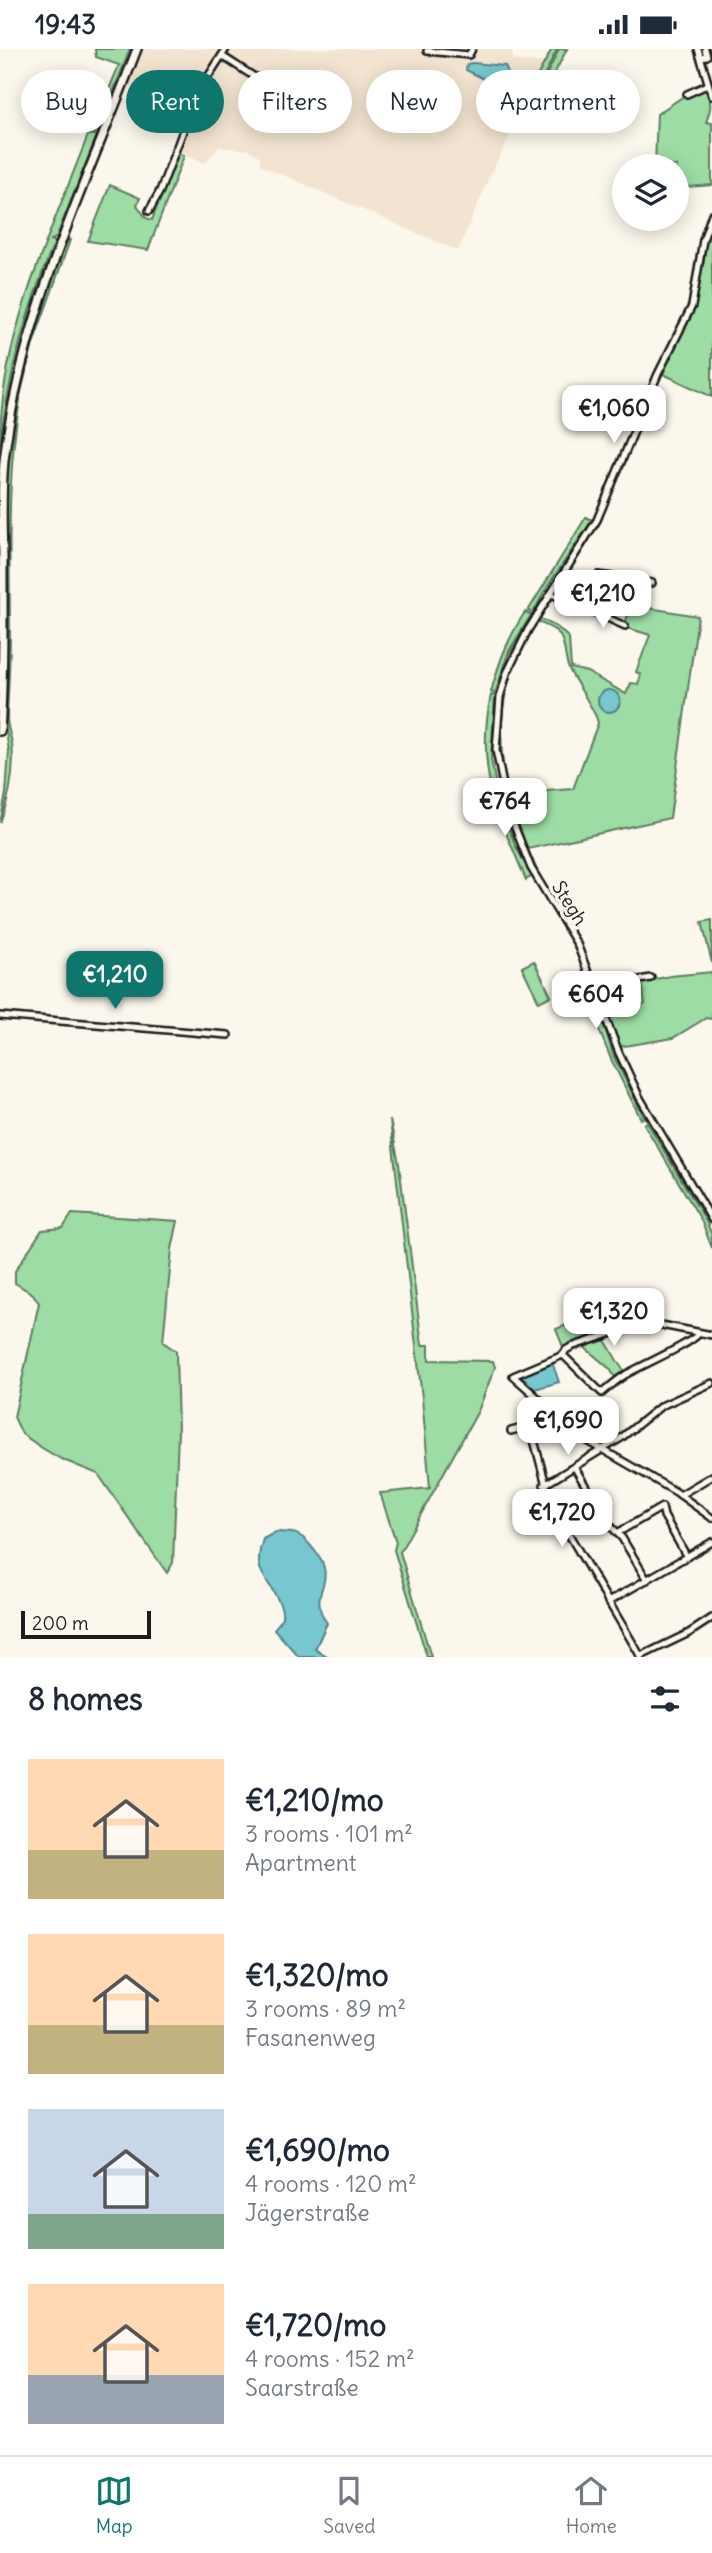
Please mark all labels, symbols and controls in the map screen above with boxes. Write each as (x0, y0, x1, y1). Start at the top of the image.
text: 19:43 (35, 8, 96, 41)
chip: Buy (21, 70, 112, 133)
chip: Rent (126, 70, 224, 133)
chip: Filters (238, 70, 352, 133)
chip: New (366, 70, 462, 133)
chip: Apartment (476, 70, 640, 133)
map controls (612, 154, 689, 231)
button: layers (612, 154, 689, 231)
pin: €1,060 (557, 385, 671, 445)
text: €1,060 (578, 393, 650, 422)
pin: €1,210 (546, 571, 660, 630)
text: €1,210 (570, 578, 636, 607)
pin: €764 (464, 779, 546, 838)
text: €764 (479, 786, 531, 815)
street label: Stegh (547, 876, 593, 930)
pin: €1,210 (58, 951, 172, 1011)
text: €1,210 (82, 959, 148, 988)
pin: €604 (555, 971, 637, 1031)
text: €604 (568, 979, 624, 1008)
pin: €1,320 (557, 1289, 671, 1348)
text: €1,320 (579, 1296, 649, 1325)
pin: €1,690 (511, 1397, 625, 1457)
text: €1,690 (533, 1405, 603, 1434)
pin: €1,720 (505, 1489, 619, 1549)
text: €1,720 (528, 1497, 596, 1526)
scale bar (21, 1608, 150, 1640)
text: 200 m (32, 1611, 89, 1635)
text: 8 homes (28, 1680, 143, 1718)
icon: filters (646, 1680, 684, 1718)
text: €1,210/mo (245, 1781, 384, 1819)
icon: home (84, 1787, 168, 1871)
text: 3 rooms · 101 m² (245, 1819, 413, 1848)
text: Apartment (245, 1848, 357, 1877)
text: €1,320/mo (245, 1956, 389, 1994)
icon: home (84, 1962, 168, 2046)
text: 3 rooms · 89 m² (245, 1994, 406, 2023)
text: Fasanenweg (245, 2023, 376, 2052)
text: €1,690/mo (245, 2131, 390, 2169)
icon: home (84, 2137, 168, 2221)
text: 4 rooms · 120 m² (245, 2169, 417, 2198)
text: Jägerstraße (245, 2198, 370, 2227)
text: €1,720/mo (245, 2306, 386, 2344)
icon: home (84, 2312, 168, 2396)
text: 4 rooms · 152 m² (245, 2344, 415, 2373)
text: Saarstraße (245, 2373, 359, 2402)
tab: Map (95, 2472, 133, 2538)
tab: Saved (323, 2472, 375, 2538)
tab: Home (566, 2472, 617, 2538)

